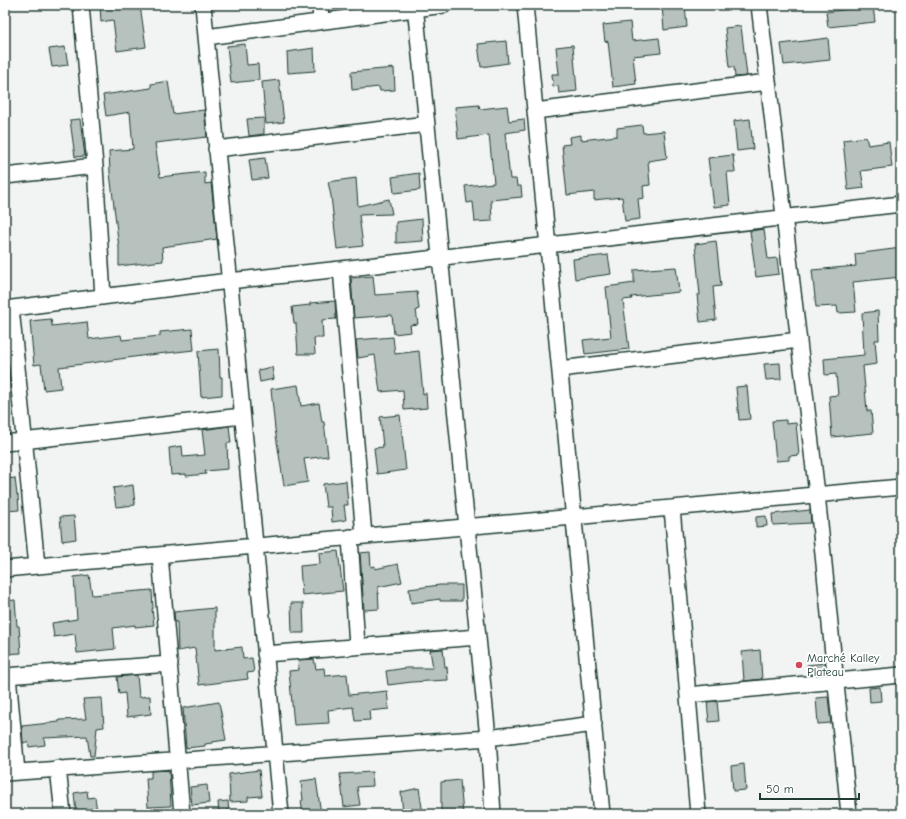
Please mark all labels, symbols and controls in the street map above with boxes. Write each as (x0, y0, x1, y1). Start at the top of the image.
place label: Marché Kalley Plateau (807, 651, 880, 679)
marker: Marché Kalley Plateau (794, 660, 804, 670)
scale bar (760, 775, 859, 801)
text: 50 m (766, 782, 794, 796)

